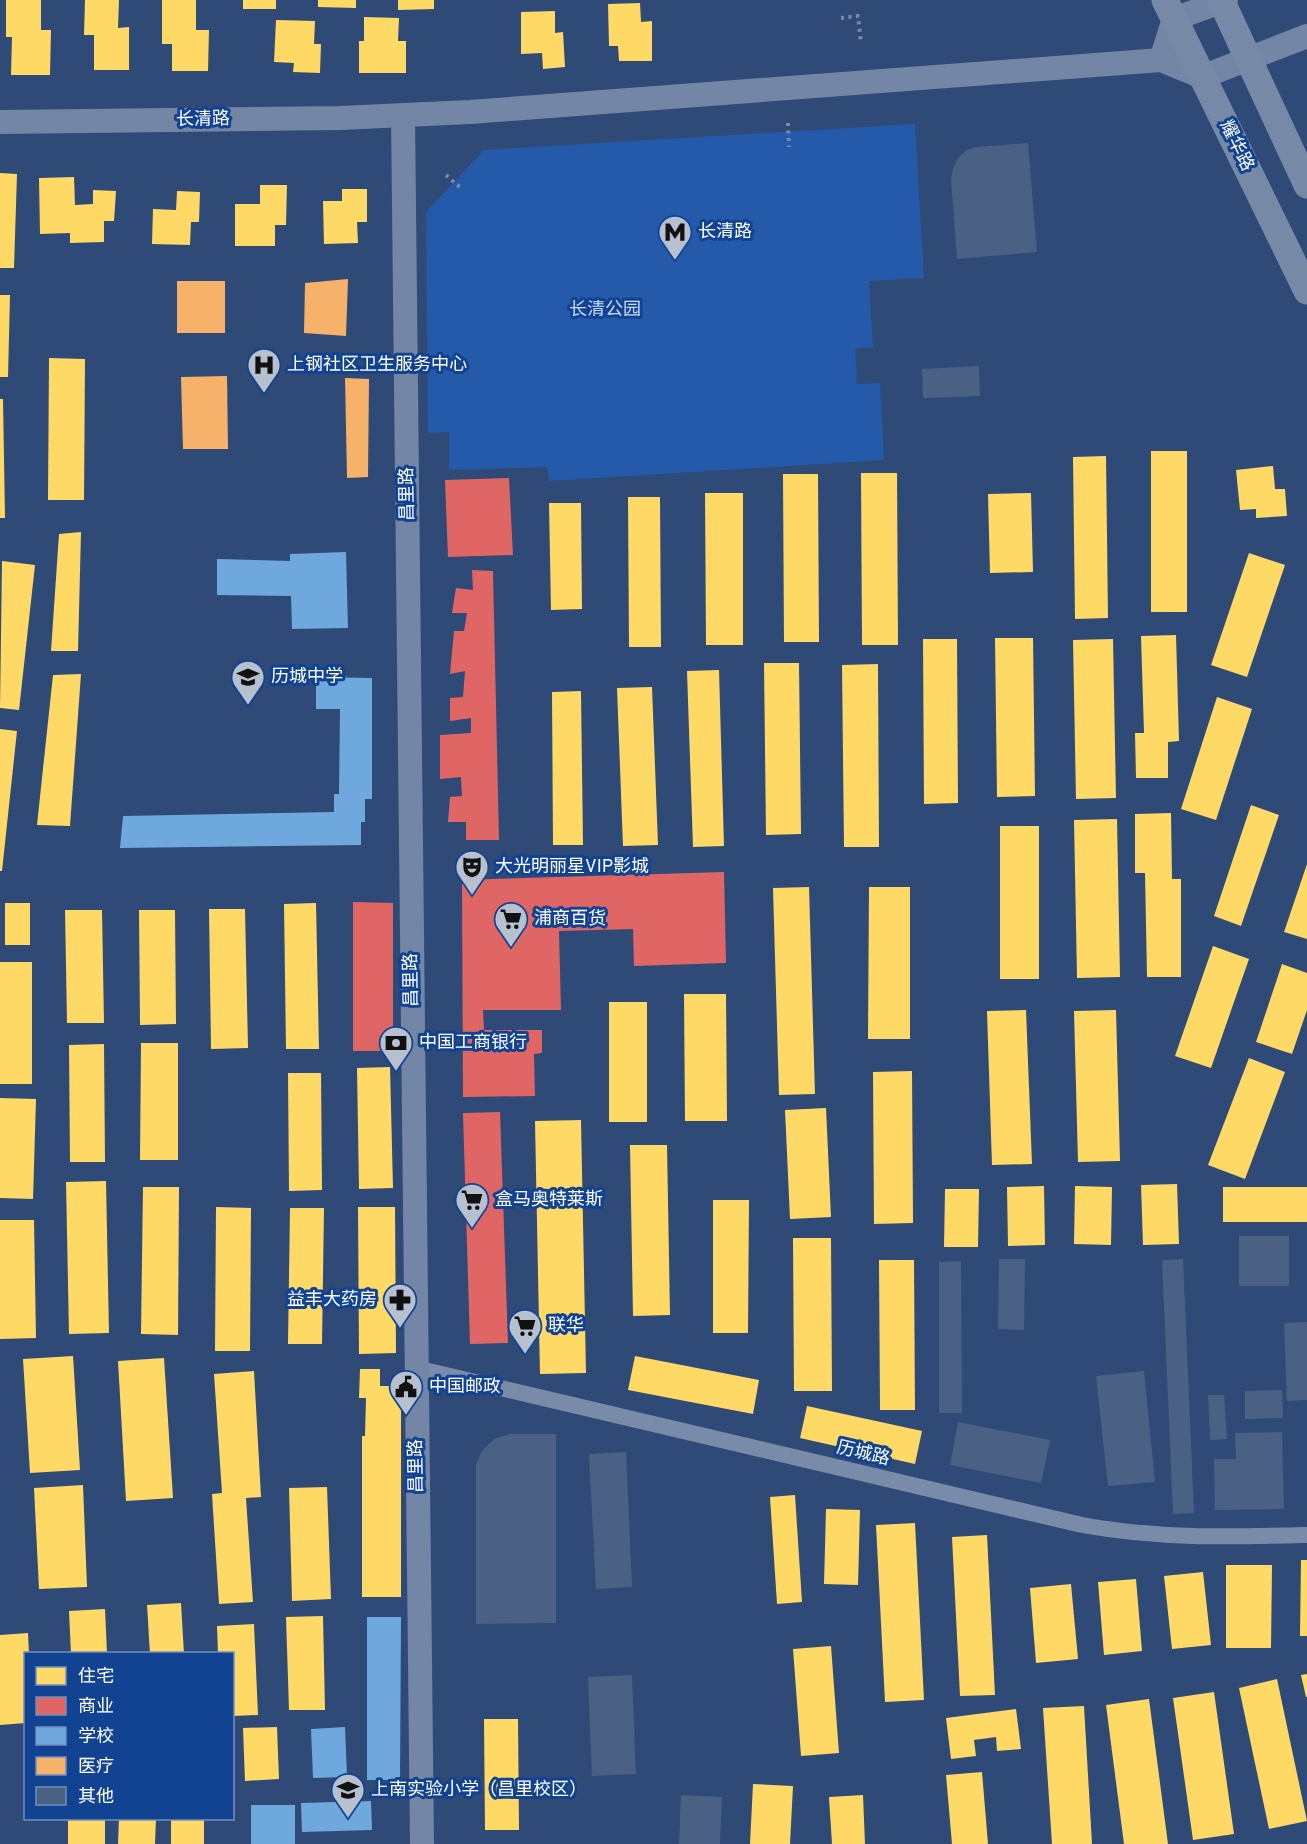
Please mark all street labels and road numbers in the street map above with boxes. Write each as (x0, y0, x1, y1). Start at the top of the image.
street label: 长清路 (176, 108, 230, 132)
street label: 耀华路 (1214, 117, 1258, 175)
street label: 昌里路 (396, 467, 420, 521)
street label: 昌里路 (400, 953, 424, 1007)
street label: 历城路 (834, 1437, 892, 1471)
street label: 昌里路 (405, 1439, 429, 1493)

